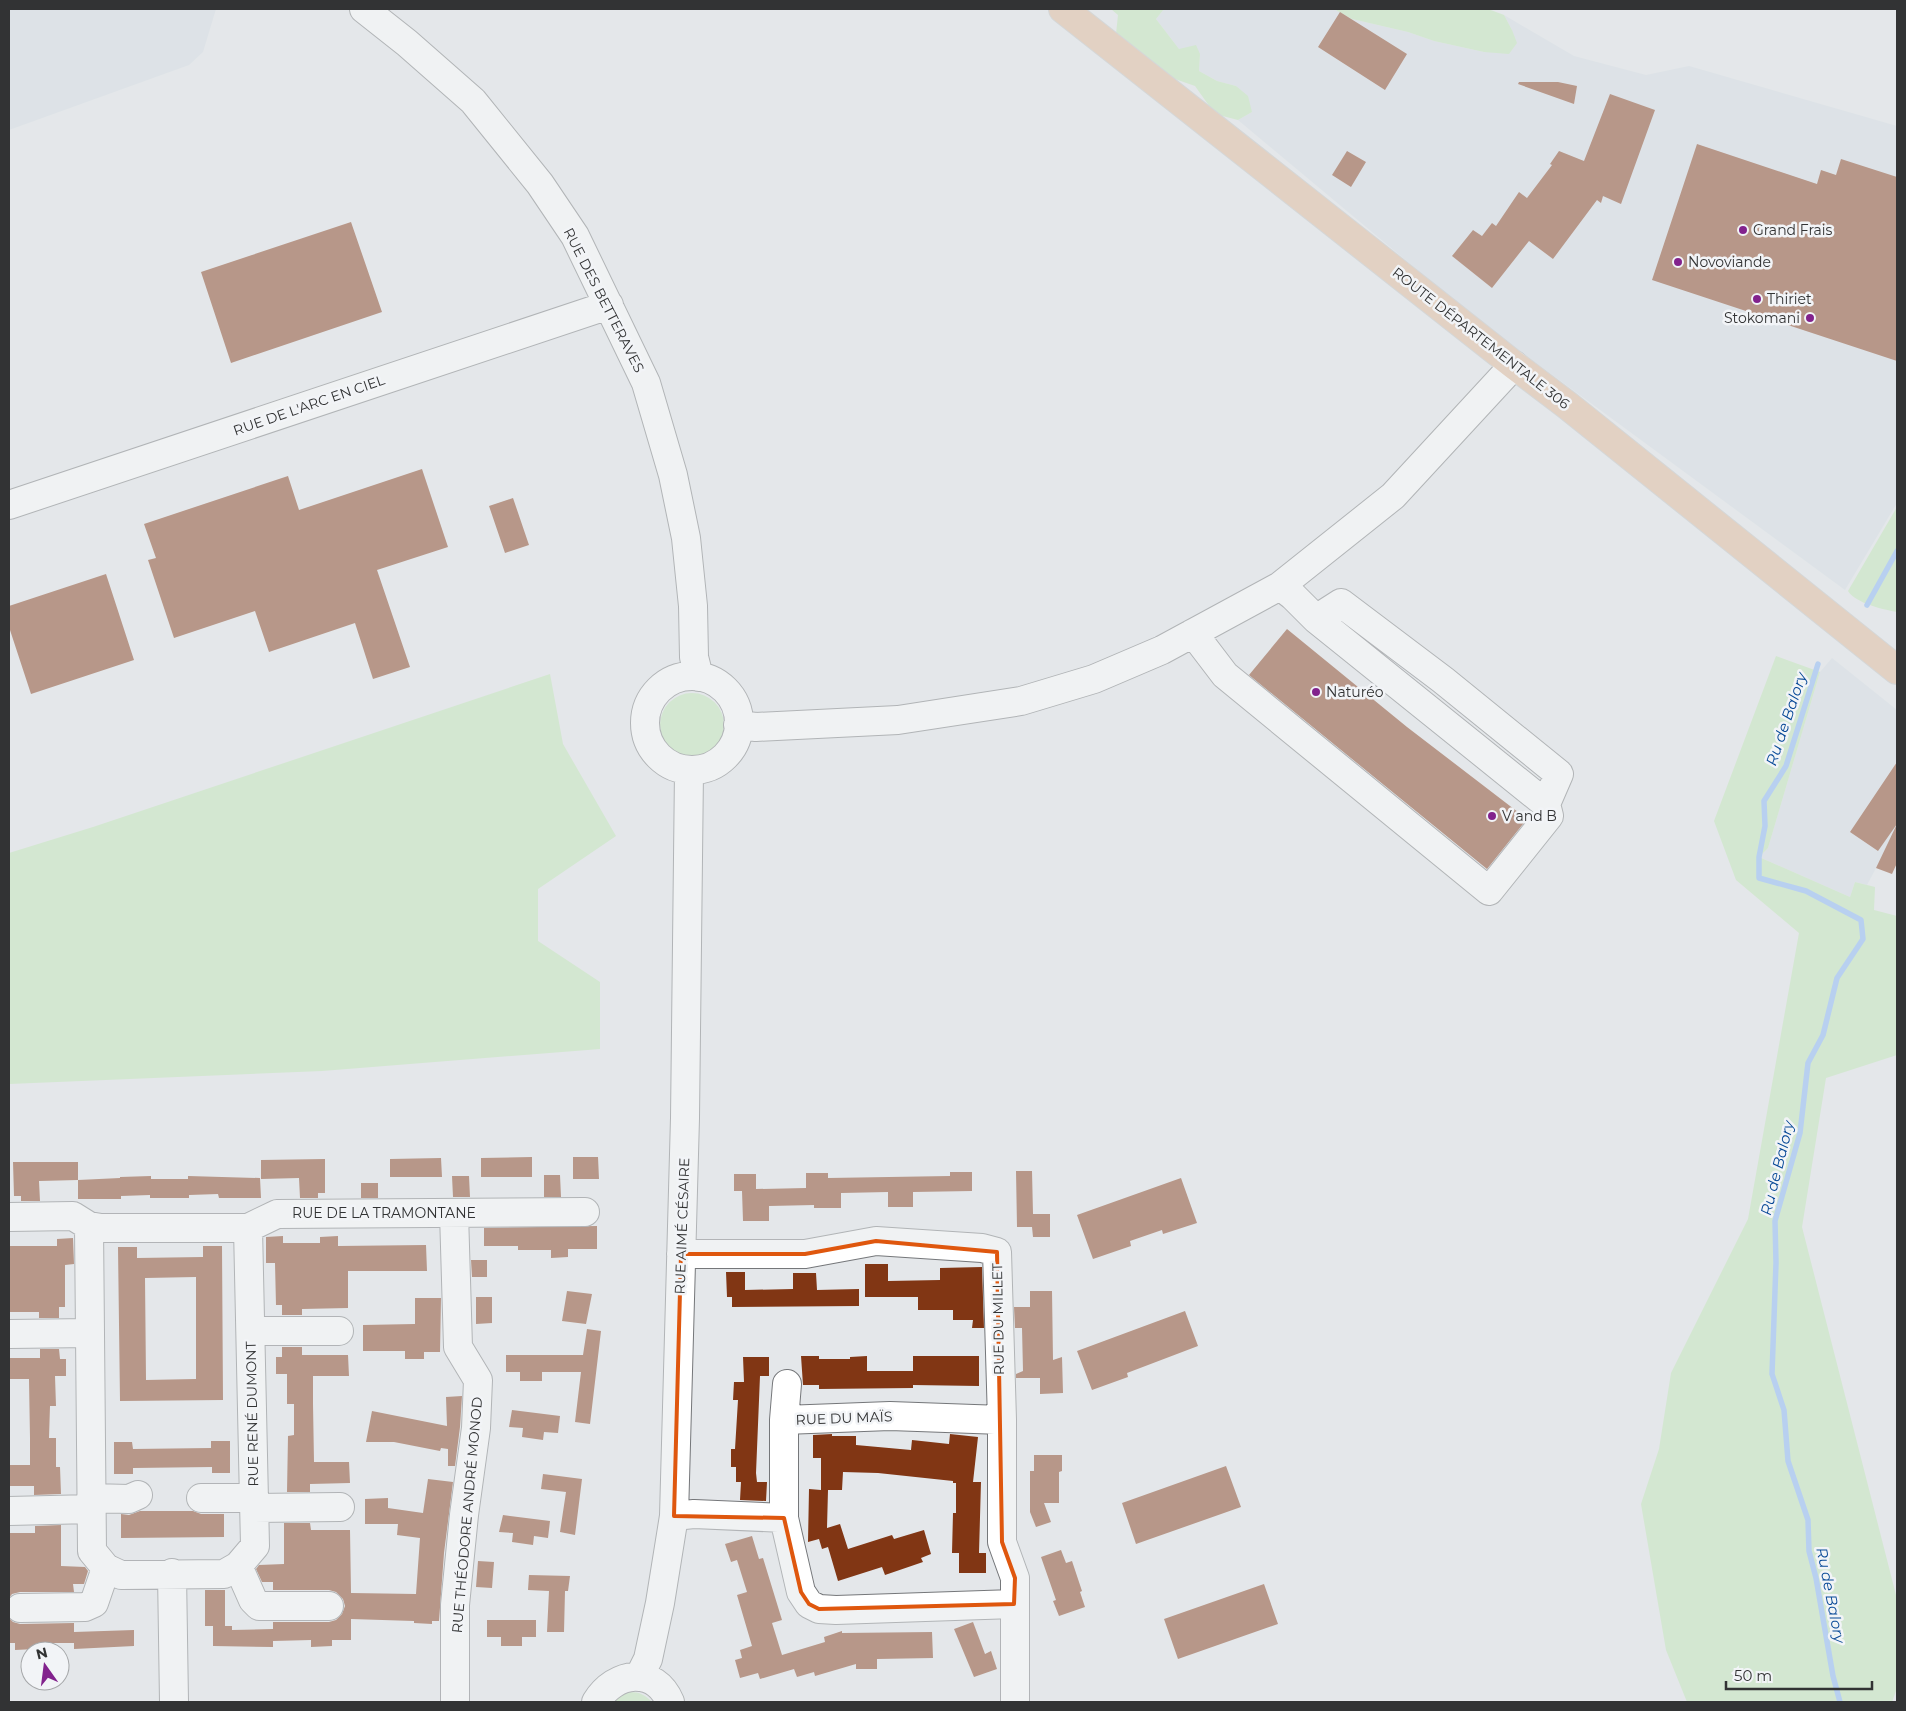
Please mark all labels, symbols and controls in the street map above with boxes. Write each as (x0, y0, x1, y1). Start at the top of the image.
place label: Grand Frais (1753, 221, 1833, 239)
marker: Grand Frais (1737, 224, 1749, 236)
street label: RUE DES BETTERAVES (560, 225, 648, 375)
place label: Novoviande (1688, 253, 1771, 271)
marker: Novoviande (1672, 256, 1684, 268)
street label: ROUTE DÉPARTEMENTALE 306 (1389, 263, 1574, 413)
place label: Thiriet (1767, 290, 1812, 308)
marker: Thiriet (1751, 293, 1763, 305)
place label: Stokomani (1724, 309, 1800, 327)
marker: Stokomani (1804, 312, 1816, 324)
street label: RUE DE L'ARC EN CIEL (231, 370, 388, 439)
water label: Ru de Balory (1761, 669, 1811, 768)
place label: Naturéo (1326, 683, 1384, 701)
marker: Naturéo (1310, 686, 1322, 698)
place label: V and B (1502, 807, 1557, 825)
marker: V and B (1486, 810, 1498, 822)
water label: Ru de Balory (1756, 1118, 1798, 1217)
street label: RUE AIMÉ CÉSAIRE (671, 1157, 693, 1295)
street label: RUE DE LA TRAMONTANE (292, 1204, 476, 1222)
street label: RUE DU MILLET (988, 1263, 1008, 1375)
street label: RUE RENÉ DUMONT (242, 1341, 262, 1487)
street label: RUE THÉODORE ANDRÉ MONOD (448, 1396, 486, 1634)
street label: RUE DU MAÏS (795, 1407, 893, 1429)
water label: Ru de Balory (1812, 1546, 1850, 1645)
north arrow (20, 1641, 70, 1691)
text: N (34, 1643, 50, 1663)
scale bar (1726, 1658, 1872, 1690)
text: 50 m (1734, 1666, 1772, 1685)

